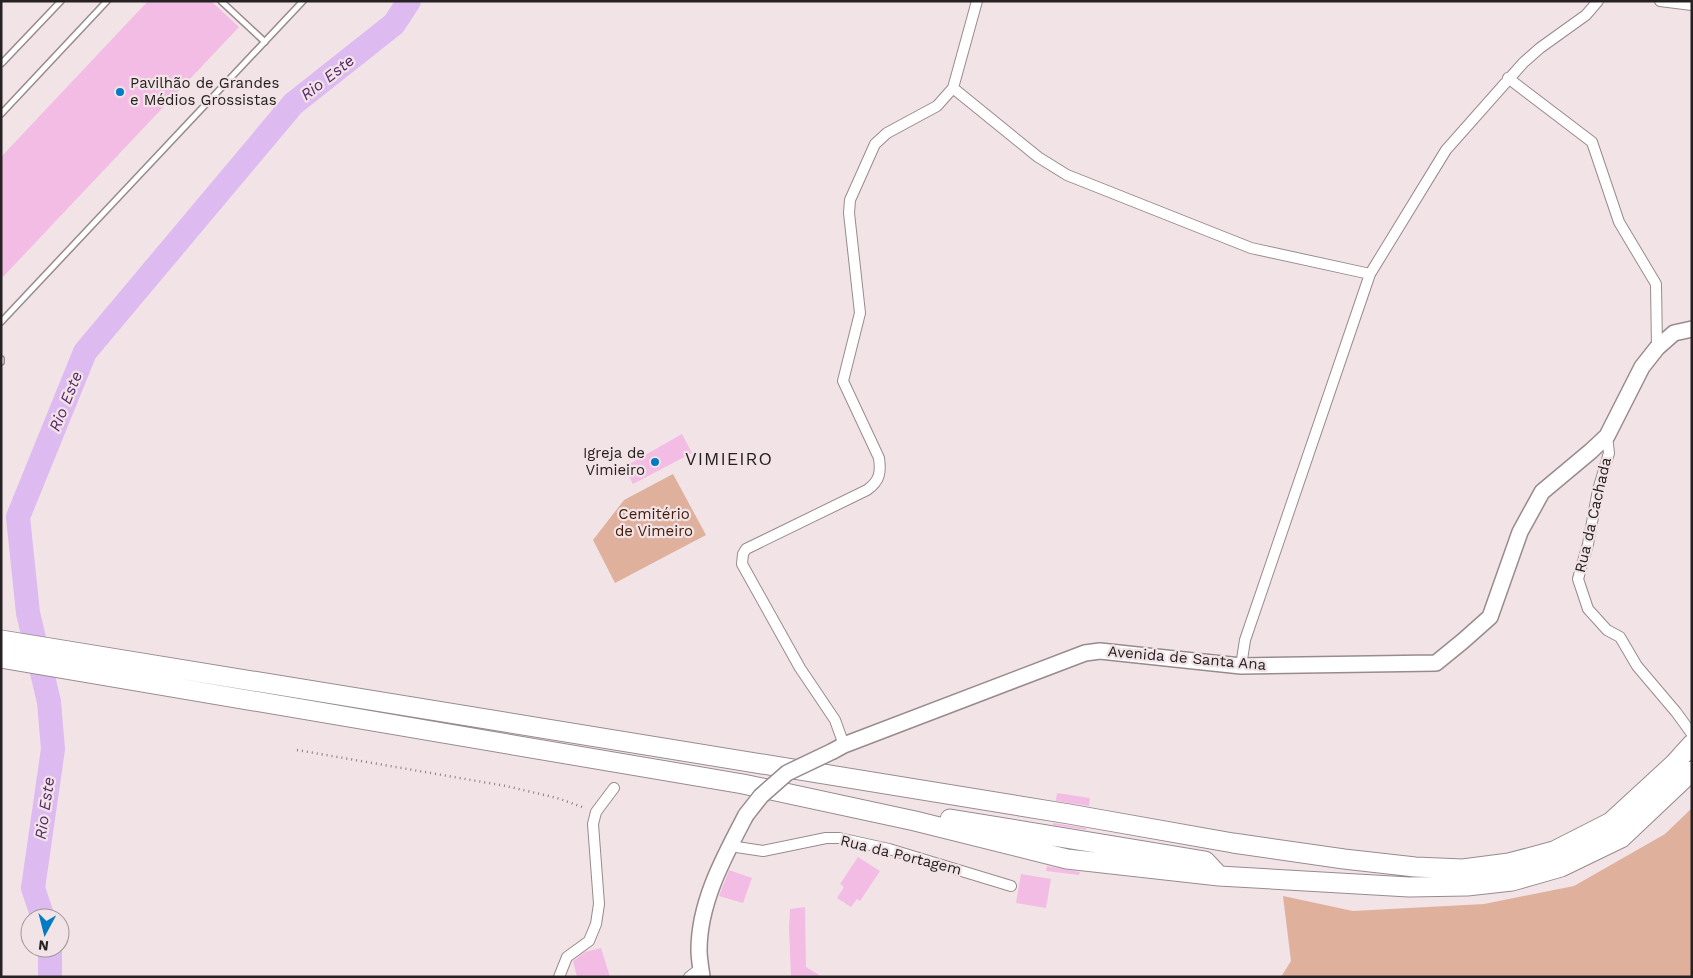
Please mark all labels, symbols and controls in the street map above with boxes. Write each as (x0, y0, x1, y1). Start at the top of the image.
water label: Rio Este (297, 51, 358, 104)
place label: Pavilhão de Grandes e Médios Grossistas (130, 74, 279, 109)
marker: Pavilhão de Grandes e Médios Grossistas (114, 86, 126, 98)
water label: Rio Este (45, 368, 86, 434)
place label: Igreja de Vimieiro (583, 444, 645, 479)
district label: VIMIEIRO (685, 448, 773, 469)
street label: Rua da Cachada (1571, 455, 1615, 574)
marker: Igreja de Vimieiro (649, 456, 661, 468)
park label: Cemitério de Vimeiro (615, 505, 693, 540)
street label: Avenida de Santa Ana (1107, 642, 1267, 674)
water label: Rio Este (31, 776, 58, 841)
street label: Rua da Portagem (838, 831, 964, 879)
north arrow (20, 908, 70, 958)
text: N (37, 937, 50, 954)

